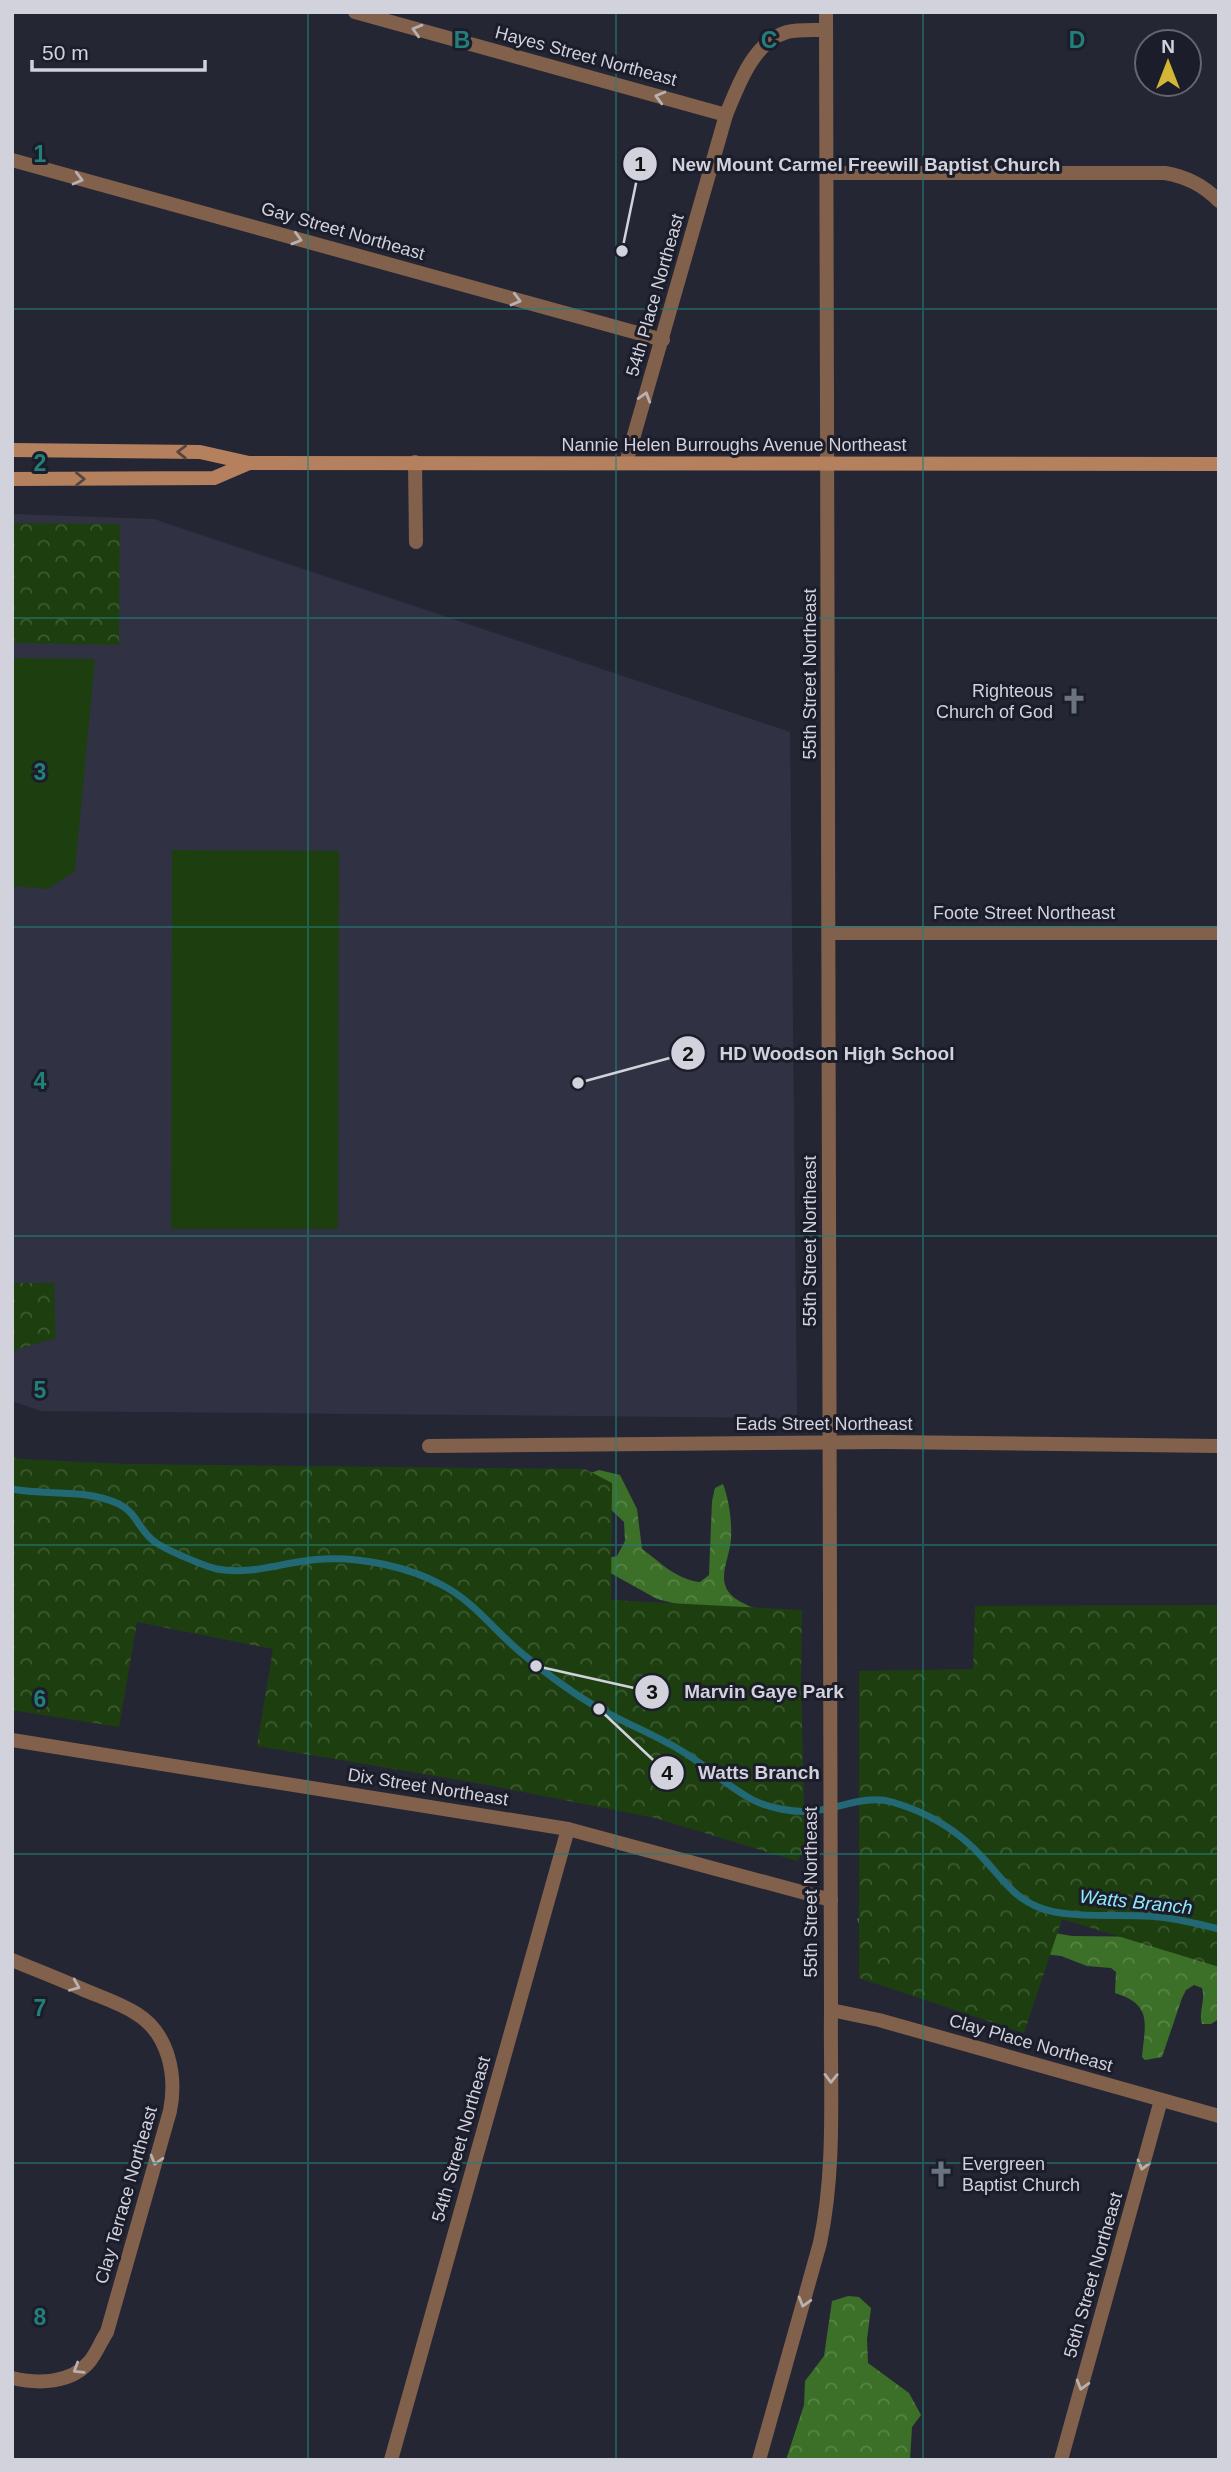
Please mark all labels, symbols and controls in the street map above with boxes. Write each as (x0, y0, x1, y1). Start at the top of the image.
street label: Hayes Street Northeast (493, 22, 679, 90)
one-way arrow (412, 23, 424, 38)
text: B (454, 27, 470, 53)
text: C (761, 27, 777, 53)
text: D (1069, 27, 1085, 53)
scale bar (32, 28, 205, 72)
north arrow (1133, 28, 1203, 98)
text: N (1161, 36, 1175, 57)
text: 50 m (42, 41, 89, 64)
one-way arrow (654, 91, 666, 105)
text: 1 (34, 141, 47, 167)
callout: New Mount Carmel Freewill Baptist Church (623, 144, 1074, 184)
text: 1 (634, 152, 646, 175)
text: New Mount Carmel Freewill Baptist Church (672, 154, 1060, 175)
one-way arrow (72, 171, 84, 185)
street label: Gay Street Northeast (259, 198, 427, 264)
street label: 54th Place Northeast (622, 211, 688, 379)
one-way arrow (291, 230, 303, 245)
one-way arrow (510, 292, 522, 306)
one-way arrow (637, 391, 651, 404)
street label: Nannie Helen Burroughs Avenue Northeast (562, 435, 906, 455)
one-way arrow (177, 444, 187, 460)
text: 2 (34, 450, 46, 476)
one-way arrow (76, 471, 86, 487)
street label: 55th Street Northeast (800, 588, 820, 760)
place label: Righteous Church of God (936, 681, 1053, 722)
church icon: Righteous Church of God (1059, 686, 1089, 716)
text: 3 (34, 759, 46, 785)
street label: Foote Street Northeast (933, 903, 1115, 923)
callout: HD Woodson High School (671, 1033, 969, 1073)
text: 2 (682, 1042, 694, 1065)
text: HD Woodson High School (719, 1043, 955, 1064)
text: 4 (34, 1068, 47, 1094)
street label: 55th Street Northeast (800, 1155, 820, 1327)
text: 5 (34, 1377, 47, 1403)
street label: Eads Street Northeast (735, 1414, 913, 1434)
callout: Marvin Gaye Park (635, 1672, 857, 1712)
text: 3 (646, 1680, 658, 1703)
text: Marvin Gaye Park (684, 1681, 844, 1702)
text: 6 (34, 1686, 46, 1712)
callout: Watts Branch (649, 1753, 834, 1793)
text: 4 (661, 1761, 673, 1784)
text: Watts Branch (698, 1762, 820, 1783)
street label: Dix Street Northeast (346, 1764, 510, 1810)
street label: 55th Street Northeast (801, 1806, 821, 1978)
water label: Watts Branch (1078, 1886, 1194, 1918)
one-way arrow (68, 1978, 80, 1992)
text: 7 (34, 1995, 46, 2021)
street label: Clay Place Northeast (947, 2010, 1115, 2076)
street label: 54th Street Northeast (428, 2054, 494, 2224)
one-way arrow (823, 2073, 838, 2084)
street label: Clay Terrace Northeast (91, 2104, 161, 2286)
one-way arrow (150, 2154, 164, 2166)
place label: Evergreen Baptist Church (962, 2154, 1080, 2195)
church icon: Evergreen Baptist Church (926, 2159, 956, 2189)
one-way arrow (1137, 2159, 1151, 2171)
street label: 56th Street Northeast (1060, 2190, 1126, 2360)
one-way arrow (798, 2296, 812, 2308)
text: 8 (34, 2304, 47, 2330)
one-way arrow (72, 2361, 85, 2374)
one-way arrow (1075, 2378, 1090, 2390)

